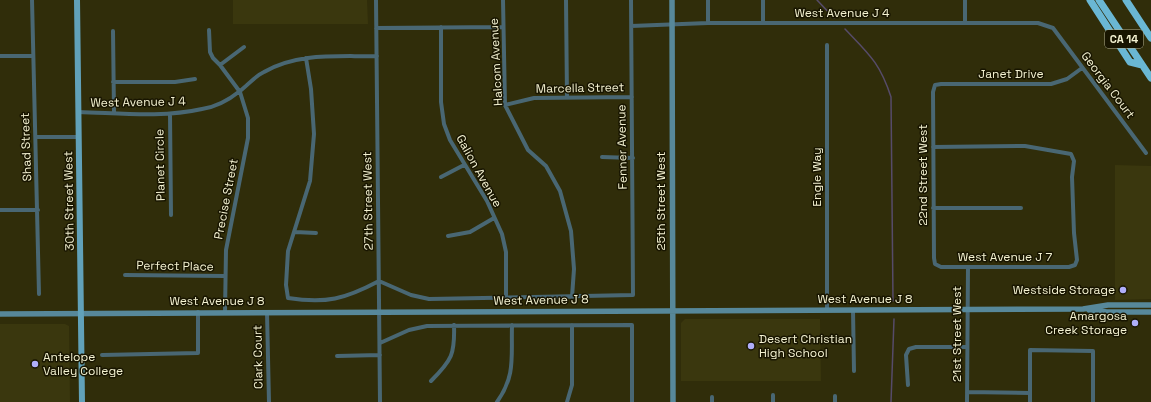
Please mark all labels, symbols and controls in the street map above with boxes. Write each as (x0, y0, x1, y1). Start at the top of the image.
street label: West Avenue J 4 (794, 5, 890, 21)
street label: Halcom Avenue (486, 18, 506, 106)
road number: CA 14 (1105, 30, 1143, 48)
street label: Georgia Court (1078, 48, 1138, 122)
street label: Janet Drive (978, 66, 1044, 82)
street label: Marcella Street (536, 79, 624, 97)
street label: West Avenue J 4 (90, 93, 186, 111)
street label: Fenner Avenue (613, 104, 631, 190)
street label: Shad Street (17, 112, 35, 182)
street label: 22nd Street West (915, 124, 931, 226)
street label: Planet Circle (151, 129, 169, 201)
street label: Galion Avenue (452, 132, 506, 210)
street label: Engle Way (809, 147, 825, 207)
street label: 30th Street West (60, 151, 78, 251)
street label: 25th Street West (653, 151, 669, 251)
street label: 27th Street West (359, 152, 377, 250)
street label: Precise Street (210, 157, 242, 241)
street label: West Avenue J 7 (958, 249, 1052, 265)
street label: Perfect Place (136, 257, 214, 275)
place label: Westside Storage (1013, 282, 1115, 298)
marker: Westside Storage (1118, 285, 1128, 295)
street label: 21st Street West (949, 286, 965, 382)
street label: West Avenue J 8 (493, 291, 589, 309)
street label: West Avenue J 8 (817, 291, 913, 307)
street label: West Avenue J 8 (169, 293, 265, 309)
place label: Amargosa Creek Storage (1045, 308, 1127, 338)
marker: Amargosa Creek Storage (1130, 318, 1140, 328)
street label: Clark Court (249, 325, 267, 389)
place label: Desert Christian High School (759, 331, 852, 361)
marker: Desert Christian High School (746, 341, 756, 351)
place label: Antelope Valley College (43, 349, 123, 379)
marker: Antelope Valley College (30, 359, 40, 369)

